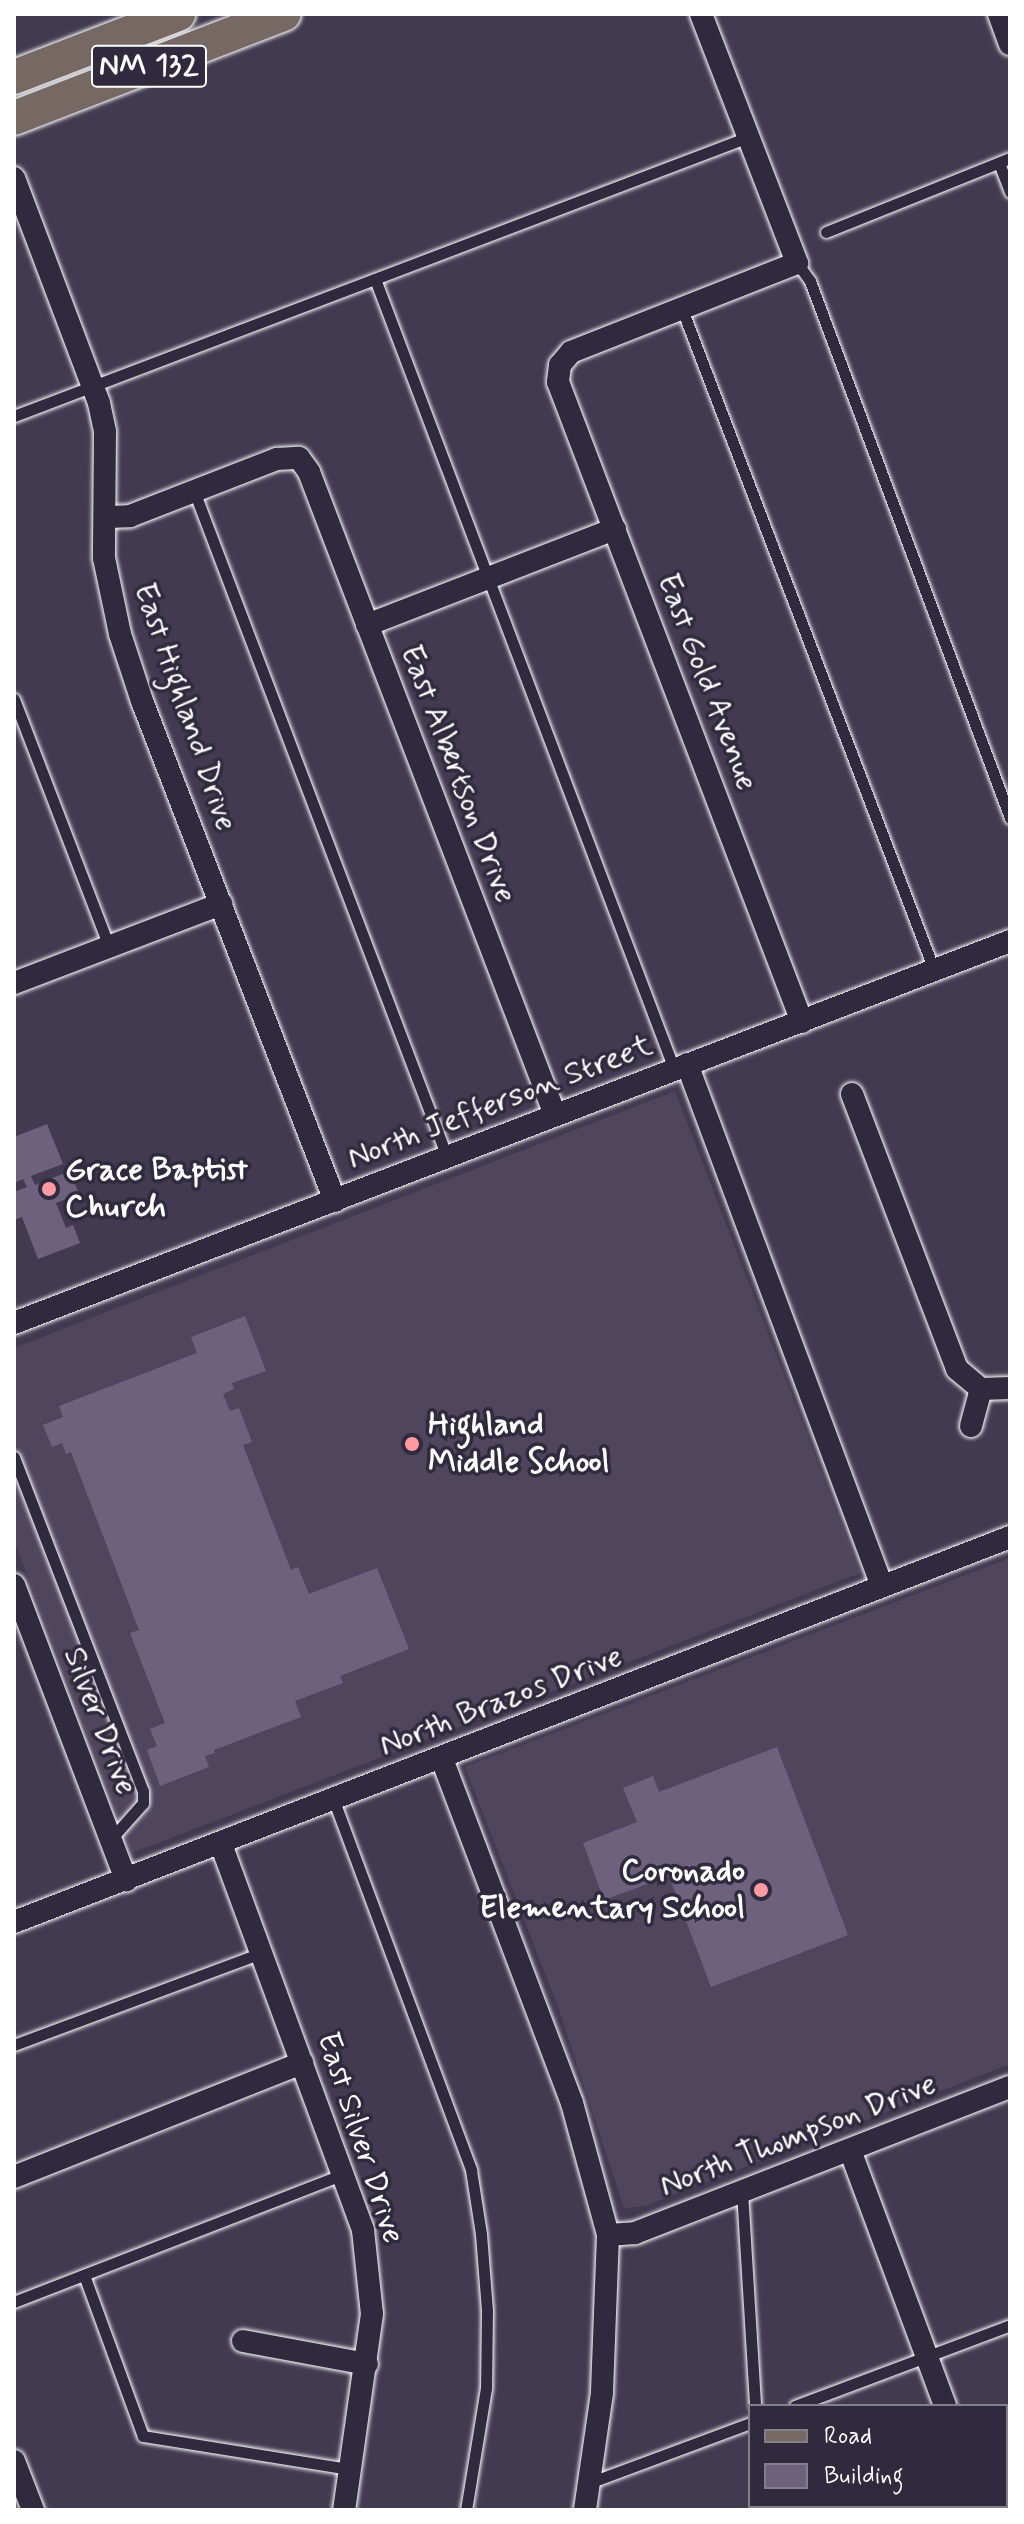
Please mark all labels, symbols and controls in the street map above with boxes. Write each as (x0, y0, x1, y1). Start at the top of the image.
road number: NM 132 (89, 40, 209, 92)
street label: East Gold Avenue (647, 566, 767, 798)
street label: East Highland Drive (125, 578, 245, 836)
street label: East Albertson Drive (392, 641, 524, 907)
street label: North Jefferson Street (342, 1026, 658, 1178)
place label: Grace Baptist Church (65, 1152, 245, 1227)
marker: Grace Baptist Church (40, 1180, 58, 1198)
place label: Highland Middle School (428, 1407, 611, 1482)
marker: Highland Middle School (403, 1435, 421, 1453)
street label: North Brazos Drive (375, 1637, 627, 1765)
street label: Silver Drive (55, 1643, 145, 1799)
place label: Coronado Elementary School (479, 1853, 745, 1928)
marker: Coronado Elementary School (752, 1881, 770, 1899)
street label: East Silver Drive (308, 2028, 412, 2248)
street label: North Thompson Drive (656, 2065, 940, 2205)
legend (748, 2404, 1008, 2508)
text: Road (824, 2421, 872, 2452)
text: Building (824, 2461, 904, 2492)

